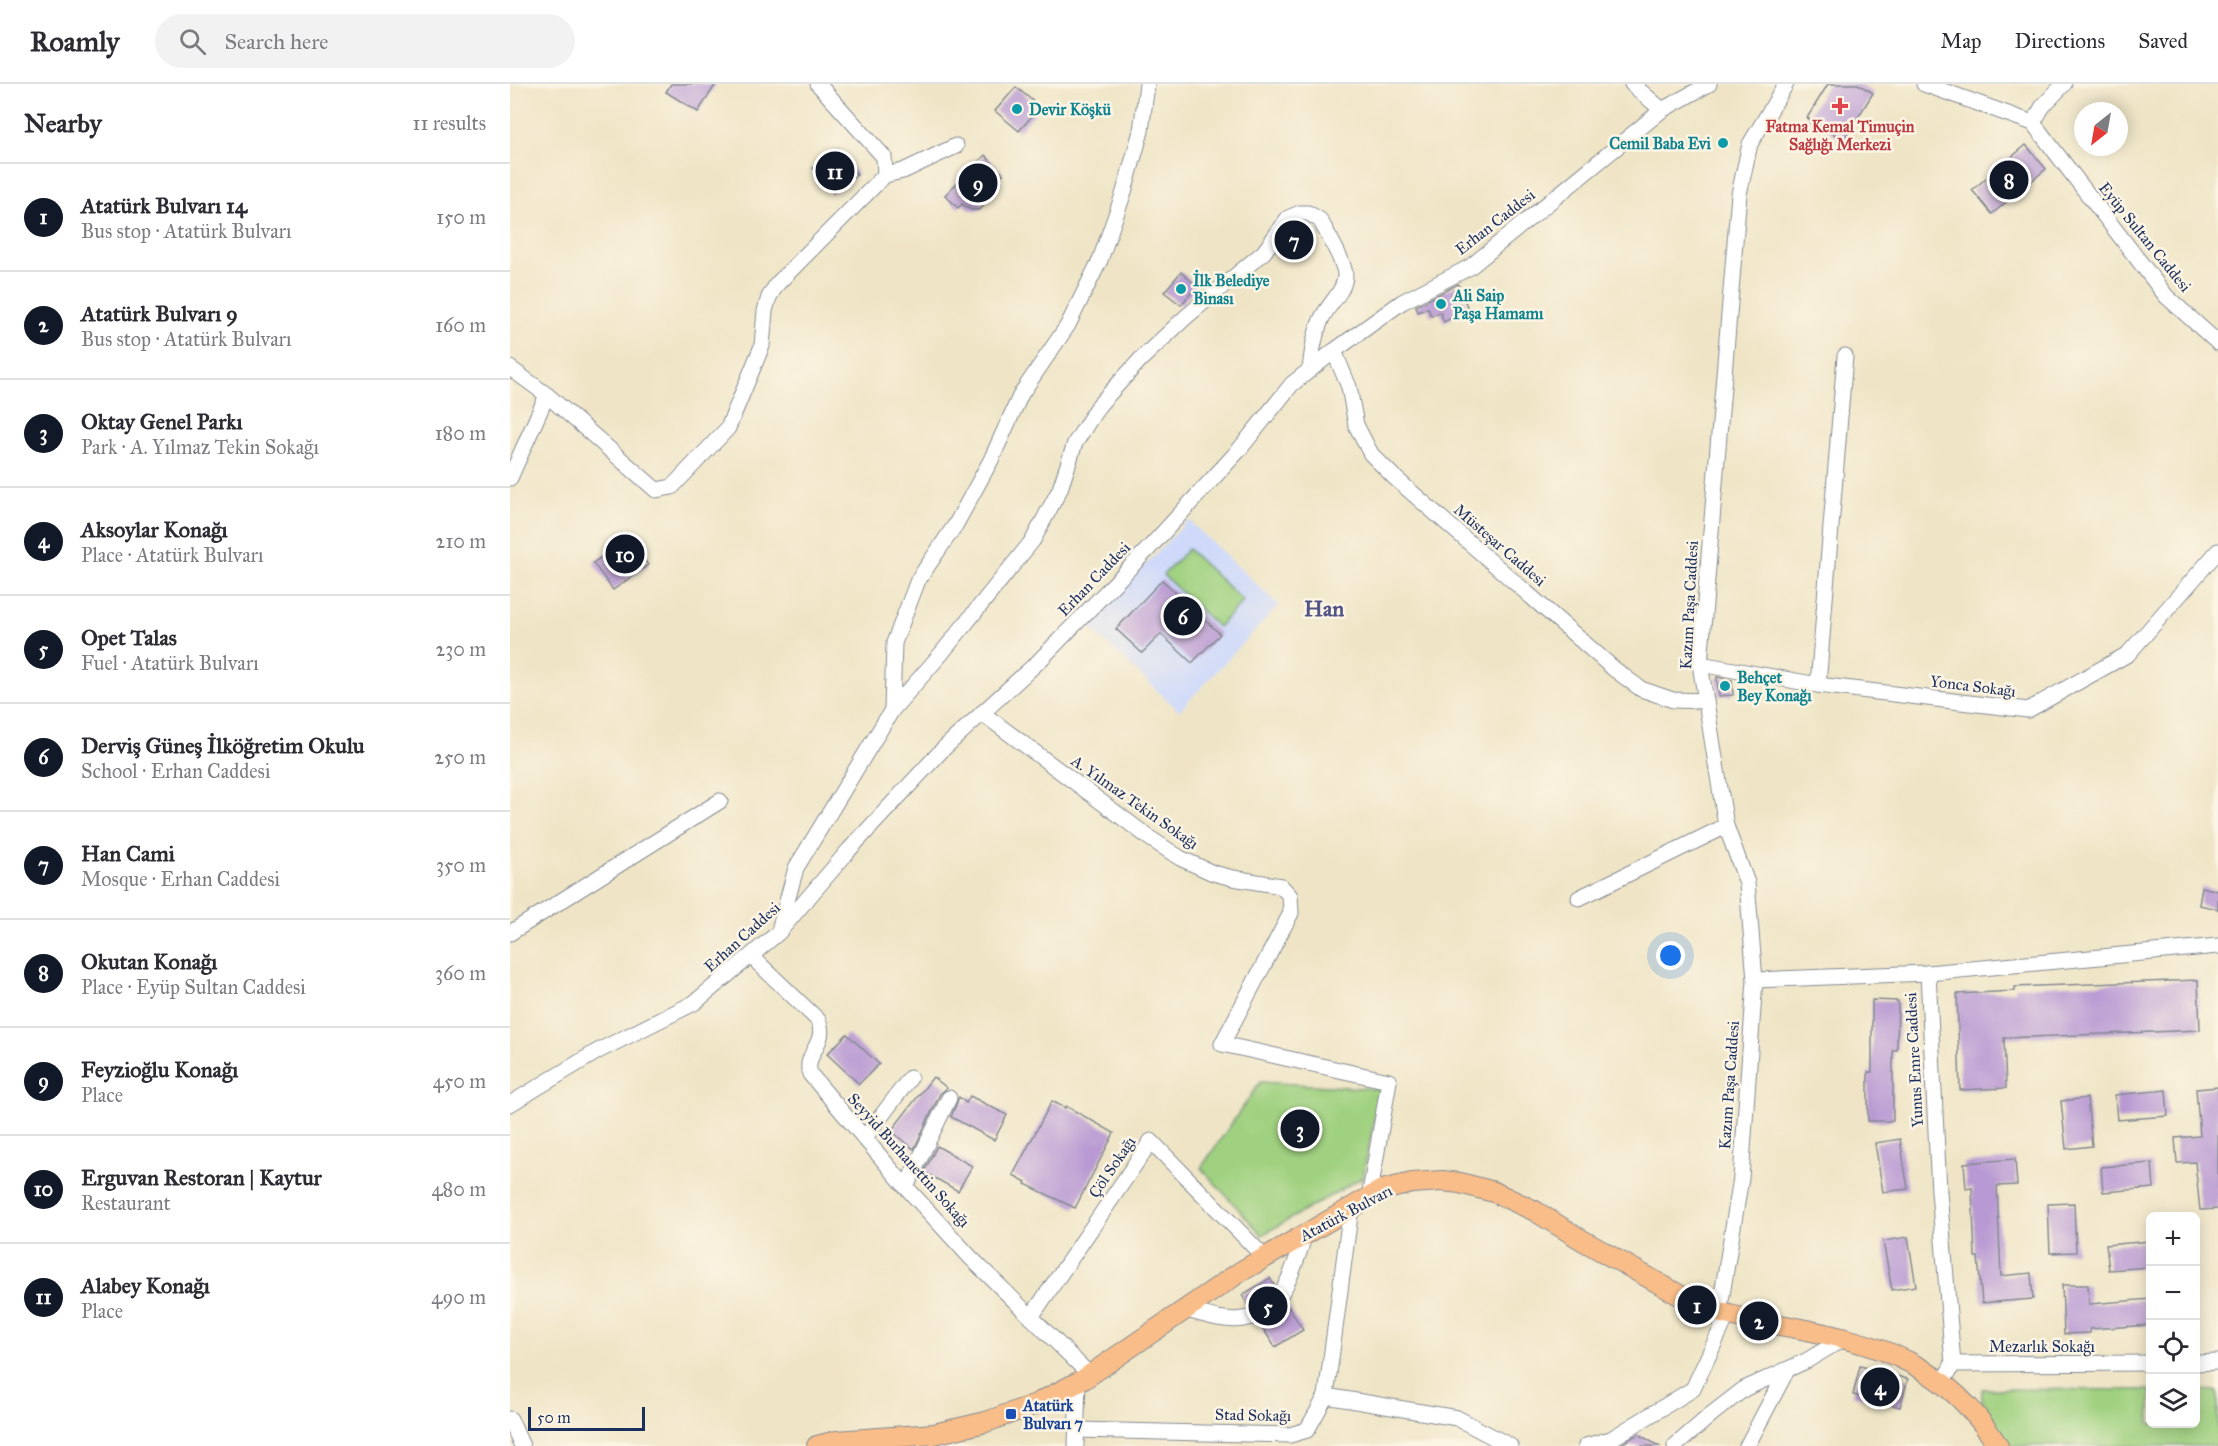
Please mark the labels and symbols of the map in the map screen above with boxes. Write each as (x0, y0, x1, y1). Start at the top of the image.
marker: Fatma Kemal Timuçin Sağlığı Merkezi (1831, 97, 1849, 115)
place label: Devir Köşkü (1029, 100, 1111, 120)
marker: Devir Köşkü (1010, 102, 1024, 116)
north arrow (2074, 102, 2128, 156)
place label: Fatma Kemal Timuçin Sağlığı Merkezi (1765, 117, 1915, 155)
place label: Cemil Baba Evi (1609, 134, 1712, 153)
marker: Cemil Baba Evi (1716, 136, 1730, 150)
pin: 11 (816, 148, 854, 194)
pin: 8 (1990, 158, 2028, 202)
pin: 9 (958, 160, 998, 206)
street label: Eyüp Sultan Caddesi (2095, 178, 2195, 296)
street label: Erhan Caddesi (1451, 185, 1539, 259)
pin: 7 (1274, 218, 1314, 262)
place label: İlk Belediye Binası (1193, 269, 1270, 308)
marker: İlk Belediye Binası (1174, 282, 1188, 296)
place label: Ali Saip Paşa Hamamı (1452, 286, 1544, 324)
marker: Ali Saip Paşa Hamamı (1434, 297, 1448, 311)
street label: Müsteşar Caddesi (1450, 500, 1550, 591)
pin: 10 (606, 532, 644, 576)
street label: Erhan Caddesi (1054, 538, 1134, 620)
street label: Kazım Paşa Caddesi (1676, 539, 1702, 670)
pin: 6 (1164, 594, 1202, 638)
district label: Han (1304, 595, 1344, 622)
place label: Behçet Bey Konağı (1737, 668, 1812, 706)
street label: Yonca Sokağı (1929, 671, 2018, 702)
marker: Behçet Bey Konağı (1718, 679, 1732, 693)
street label: A. Yılmaz Tekin Sokağı (1066, 750, 1203, 854)
street label: Erhan Caddesi (700, 898, 784, 976)
your location (1656, 941, 1685, 970)
street label: Yunus Emre Caddesi (1901, 991, 1927, 1128)
street label: Kazım Paşa Caddesi (1715, 1019, 1743, 1150)
street label: Seyyid Burhanettin Sokağı (843, 1089, 975, 1232)
pin: 3 (1280, 1106, 1320, 1152)
street label: Çöl Sokağı (1085, 1132, 1141, 1202)
street label: Atatürk Bulvarı (1296, 1180, 1396, 1246)
pin: 1 (1678, 1282, 1716, 1328)
pin: 5 (1248, 1284, 1287, 1328)
pin: 2 (1740, 1298, 1778, 1344)
street label: Mezarlık Sokağı (1989, 1337, 2096, 1357)
pin: 4 (1860, 1364, 1900, 1410)
place label: Atatürk Bulvarı 7 (1022, 1396, 1083, 1433)
scale bar (528, 1404, 645, 1432)
street label: Stad Sokağı (1215, 1405, 1292, 1426)
marker: Atatürk Bulvarı 7 (1004, 1407, 1018, 1421)

